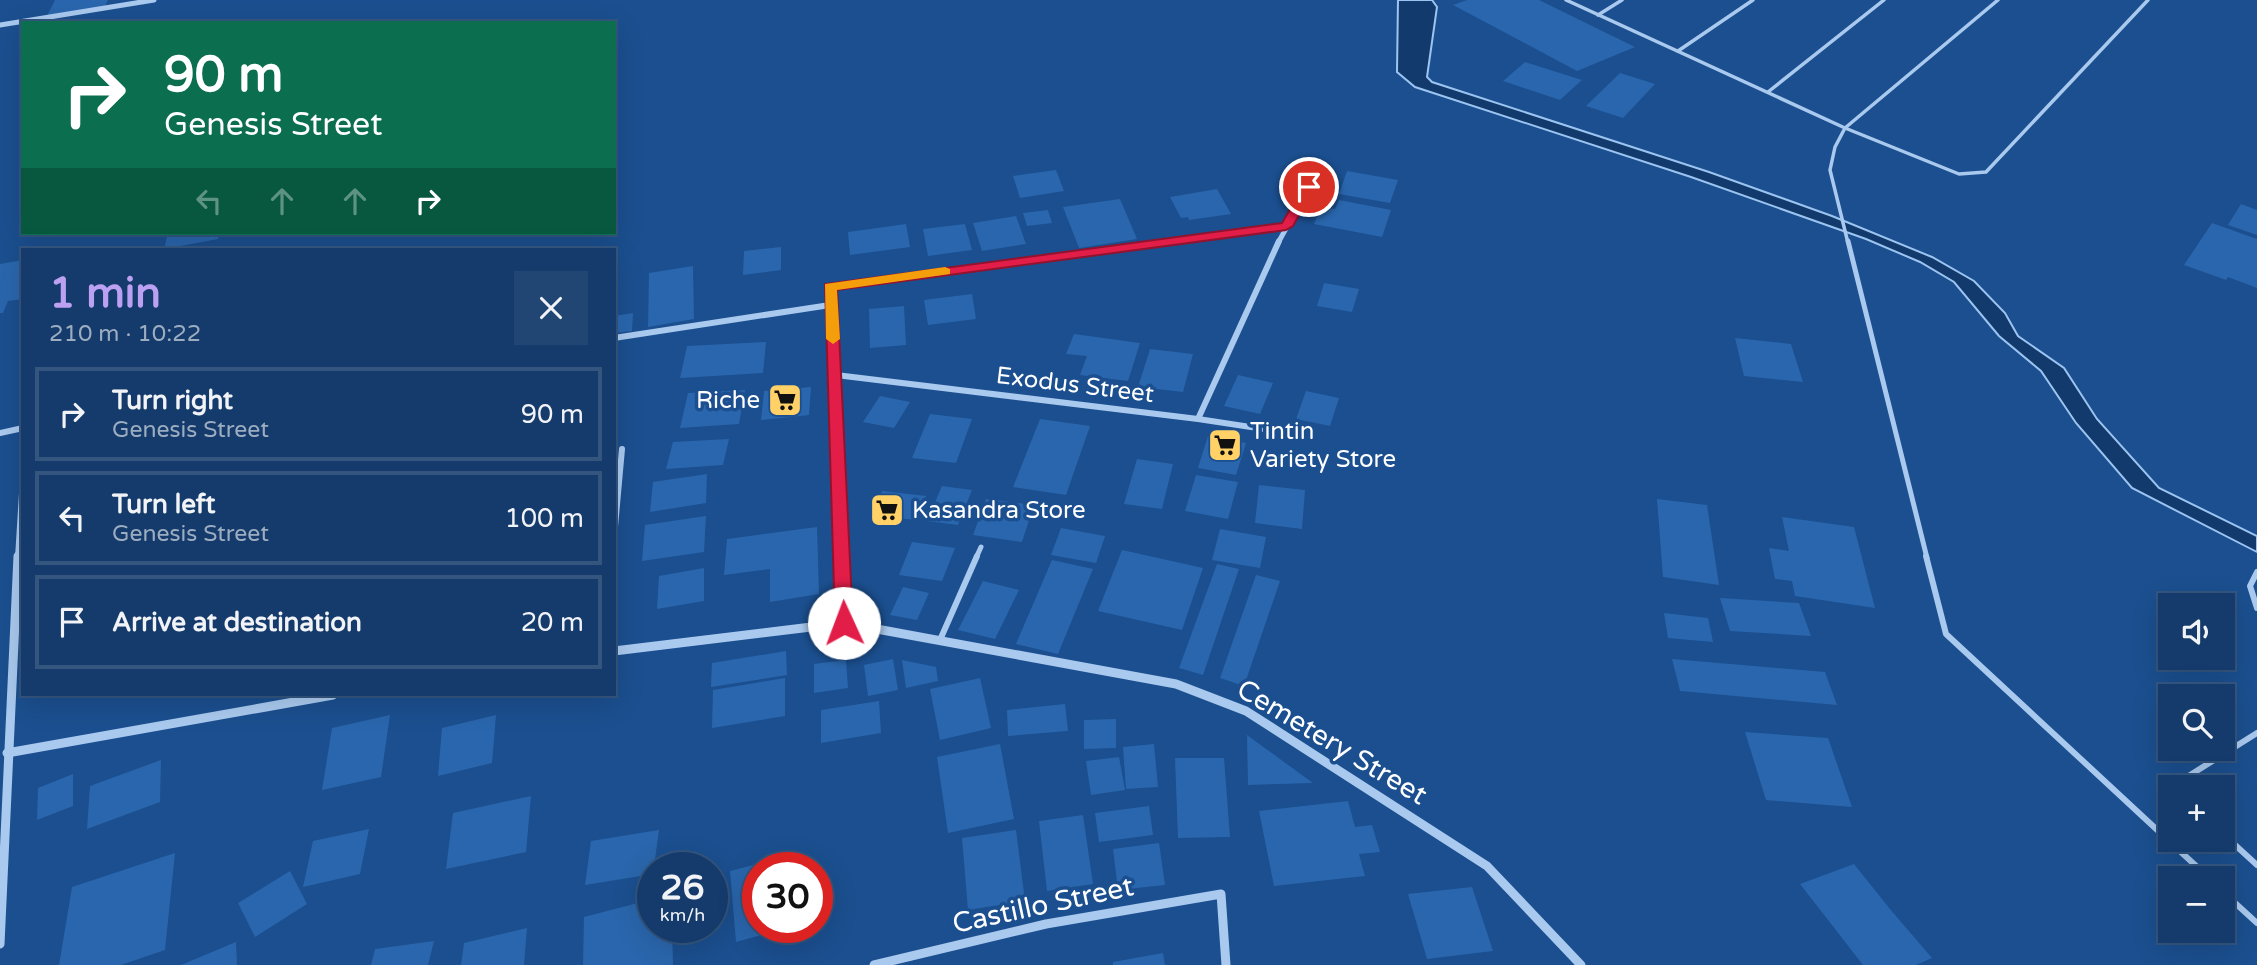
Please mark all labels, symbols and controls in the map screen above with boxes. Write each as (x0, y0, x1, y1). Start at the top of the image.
text: 90 m (164, 46, 283, 105)
icon: right (49, 49, 140, 140)
text: Genesis Street (164, 106, 382, 144)
pin (1279, 157, 1339, 217)
icon: arrive (1290, 168, 1328, 206)
icon: left (190, 182, 228, 220)
icon: ahead (263, 182, 301, 220)
icon: ahead (336, 182, 374, 220)
icon: right (409, 182, 447, 220)
text: 1 min (49, 268, 161, 319)
button: close (514, 271, 588, 345)
text: 210 m · 10:22 (49, 320, 201, 348)
street label: Exodus Street (994, 361, 1156, 409)
supermarket icon: Riche (766, 381, 804, 419)
text: Turn right (112, 385, 233, 416)
place label: Riche (696, 386, 760, 415)
icon: right (53, 395, 91, 433)
text: 90 m (521, 399, 584, 430)
text: Genesis Street (112, 416, 269, 444)
place label: Tintin Variety Store (1250, 417, 1396, 474)
supermarket icon: Tintin Variety Store (1206, 426, 1244, 464)
text: Turn left (112, 489, 215, 520)
supermarket icon: Kasandra Store (868, 491, 906, 529)
place label: Kasandra Store (912, 496, 1086, 525)
icon: left (53, 499, 91, 537)
text: 100 m (504, 503, 584, 534)
text: Genesis Street (112, 520, 269, 548)
position arrow (807, 586, 881, 660)
map controls (2158, 593, 2235, 943)
button: sound (2158, 593, 2235, 670)
icon: arrive (53, 603, 91, 641)
text: Arrive at destination (112, 607, 362, 638)
text: 20 m (521, 607, 584, 638)
street label: Cemetery Street (1231, 672, 1434, 812)
button: search (2158, 684, 2235, 761)
button: + (2158, 775, 2235, 852)
speed limit sign: 30 (742, 852, 833, 943)
button: − (2158, 866, 2235, 943)
text: 26 (661, 867, 704, 909)
street label: Castillo Street (949, 869, 1137, 941)
text: km/h (660, 904, 705, 926)

